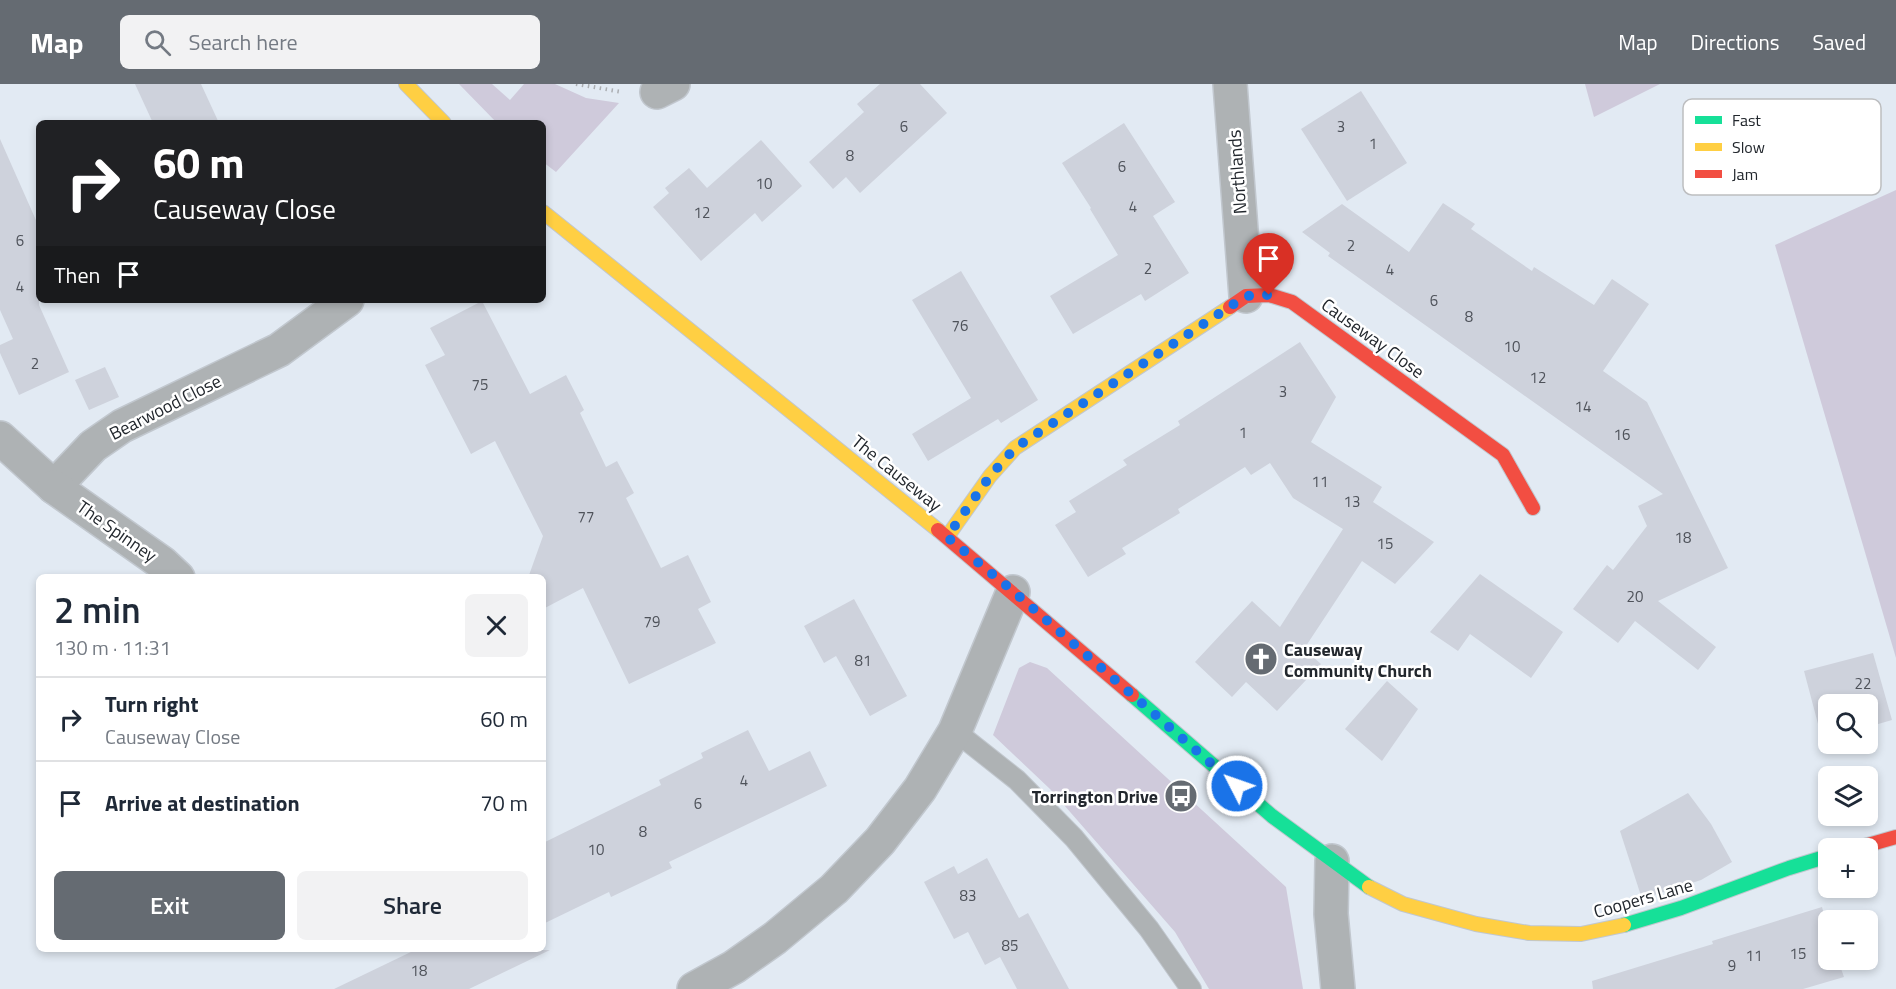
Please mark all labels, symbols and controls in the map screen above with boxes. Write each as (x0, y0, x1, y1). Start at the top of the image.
search box (120, 15, 540, 69)
text: Map (30, 21, 84, 64)
text: Search here (189, 25, 298, 59)
icon: search (141, 26, 174, 59)
text: Map (1618, 26, 1658, 58)
text: Directions (1691, 26, 1780, 58)
text: Saved (1813, 26, 1866, 58)
legend (1683, 99, 1881, 195)
text: Fast (1732, 108, 1761, 132)
house number: 6 (900, 115, 908, 138)
house number: 3 (1337, 115, 1345, 138)
street label: Northlands (1221, 129, 1253, 215)
text: 60 m (153, 130, 245, 194)
house number: 1 (1369, 132, 1377, 155)
text: Slow (1732, 135, 1765, 159)
icon: right (54, 144, 132, 222)
house number: 8 (846, 144, 854, 167)
house number: 6 (1118, 155, 1126, 178)
text: Jam (1732, 162, 1758, 186)
house number: 10 (756, 172, 772, 195)
text: Causeway Close (153, 188, 336, 229)
house number: 4 (1129, 195, 1137, 218)
house number: 12 (694, 201, 710, 224)
house number: 6 (16, 229, 24, 252)
pin (1243, 233, 1294, 295)
house number: 2 (1347, 234, 1355, 257)
icon: arrive (1252, 242, 1285, 275)
house number: 2 (1144, 257, 1152, 280)
text: Then (54, 258, 100, 292)
icon: arrive (112, 258, 145, 291)
house number: 4 (1386, 258, 1394, 281)
house number: 4 (16, 275, 24, 298)
house number: 6 (1430, 289, 1438, 312)
street label: Causeway Close (1316, 291, 1430, 385)
house number: 8 (1465, 305, 1473, 328)
house number: 76 (952, 314, 968, 337)
house number: 10 (1504, 335, 1520, 358)
house number: 2 (31, 352, 39, 375)
house number: 12 (1530, 366, 1546, 389)
street label: Bearwood Close (104, 367, 226, 447)
house number: 75 (472, 373, 488, 396)
house number: 3 (1279, 380, 1287, 403)
house number: 14 (1575, 395, 1591, 418)
house number: 1 (1239, 421, 1247, 444)
house number: 16 (1614, 423, 1630, 446)
street label: The Causeway (846, 428, 948, 518)
house number: 11 (1312, 470, 1328, 493)
house number: 13 (1344, 490, 1360, 513)
street label: The Spinney (71, 493, 163, 569)
house number: 77 (578, 505, 594, 528)
house number: 18 (1675, 526, 1691, 549)
house number: 15 (1377, 532, 1393, 555)
text: 2 min (54, 582, 141, 637)
house number: 20 (1627, 585, 1643, 608)
button: close (465, 594, 528, 657)
house number: 79 (644, 610, 660, 633)
text: 130 m · 11:31 (54, 632, 171, 663)
place label: Causeway Community Church (1284, 636, 1432, 684)
church icon: Causeway Community Church (1243, 641, 1279, 677)
house number: 81 (855, 649, 871, 672)
house number: 22 (1855, 672, 1871, 695)
text: Turn right (105, 687, 199, 721)
map controls (1818, 694, 1878, 970)
button: search (1818, 694, 1878, 754)
text: 60 m (480, 702, 528, 736)
icon: right (54, 703, 87, 736)
text: Causeway Close (105, 721, 240, 752)
position arrow (1205, 754, 1269, 818)
button: layers (1818, 766, 1878, 826)
house number: 4 (740, 769, 748, 792)
bus stop icon: Torrington Drive (1163, 778, 1199, 814)
place label: Torrington Drive (1032, 783, 1158, 810)
text: Arrive at destination (105, 786, 300, 820)
text: 70 m (480, 786, 528, 820)
icon: arrive (54, 787, 87, 820)
house number: 6 (694, 792, 702, 815)
house number: 8 (639, 820, 647, 843)
house number: 10 (588, 838, 604, 861)
button: + (1818, 838, 1878, 898)
button: Exit (54, 871, 285, 940)
button: Share (297, 871, 528, 940)
street label: Coopers Lane (1590, 871, 1696, 925)
house number: 83 (960, 884, 976, 907)
button: − (1818, 910, 1878, 970)
house number: 85 (1002, 934, 1018, 957)
house number: 15 (1790, 942, 1806, 965)
house number: 11 (1746, 944, 1762, 967)
house number: 9 (1728, 954, 1736, 977)
house number: 18 (411, 959, 427, 982)

